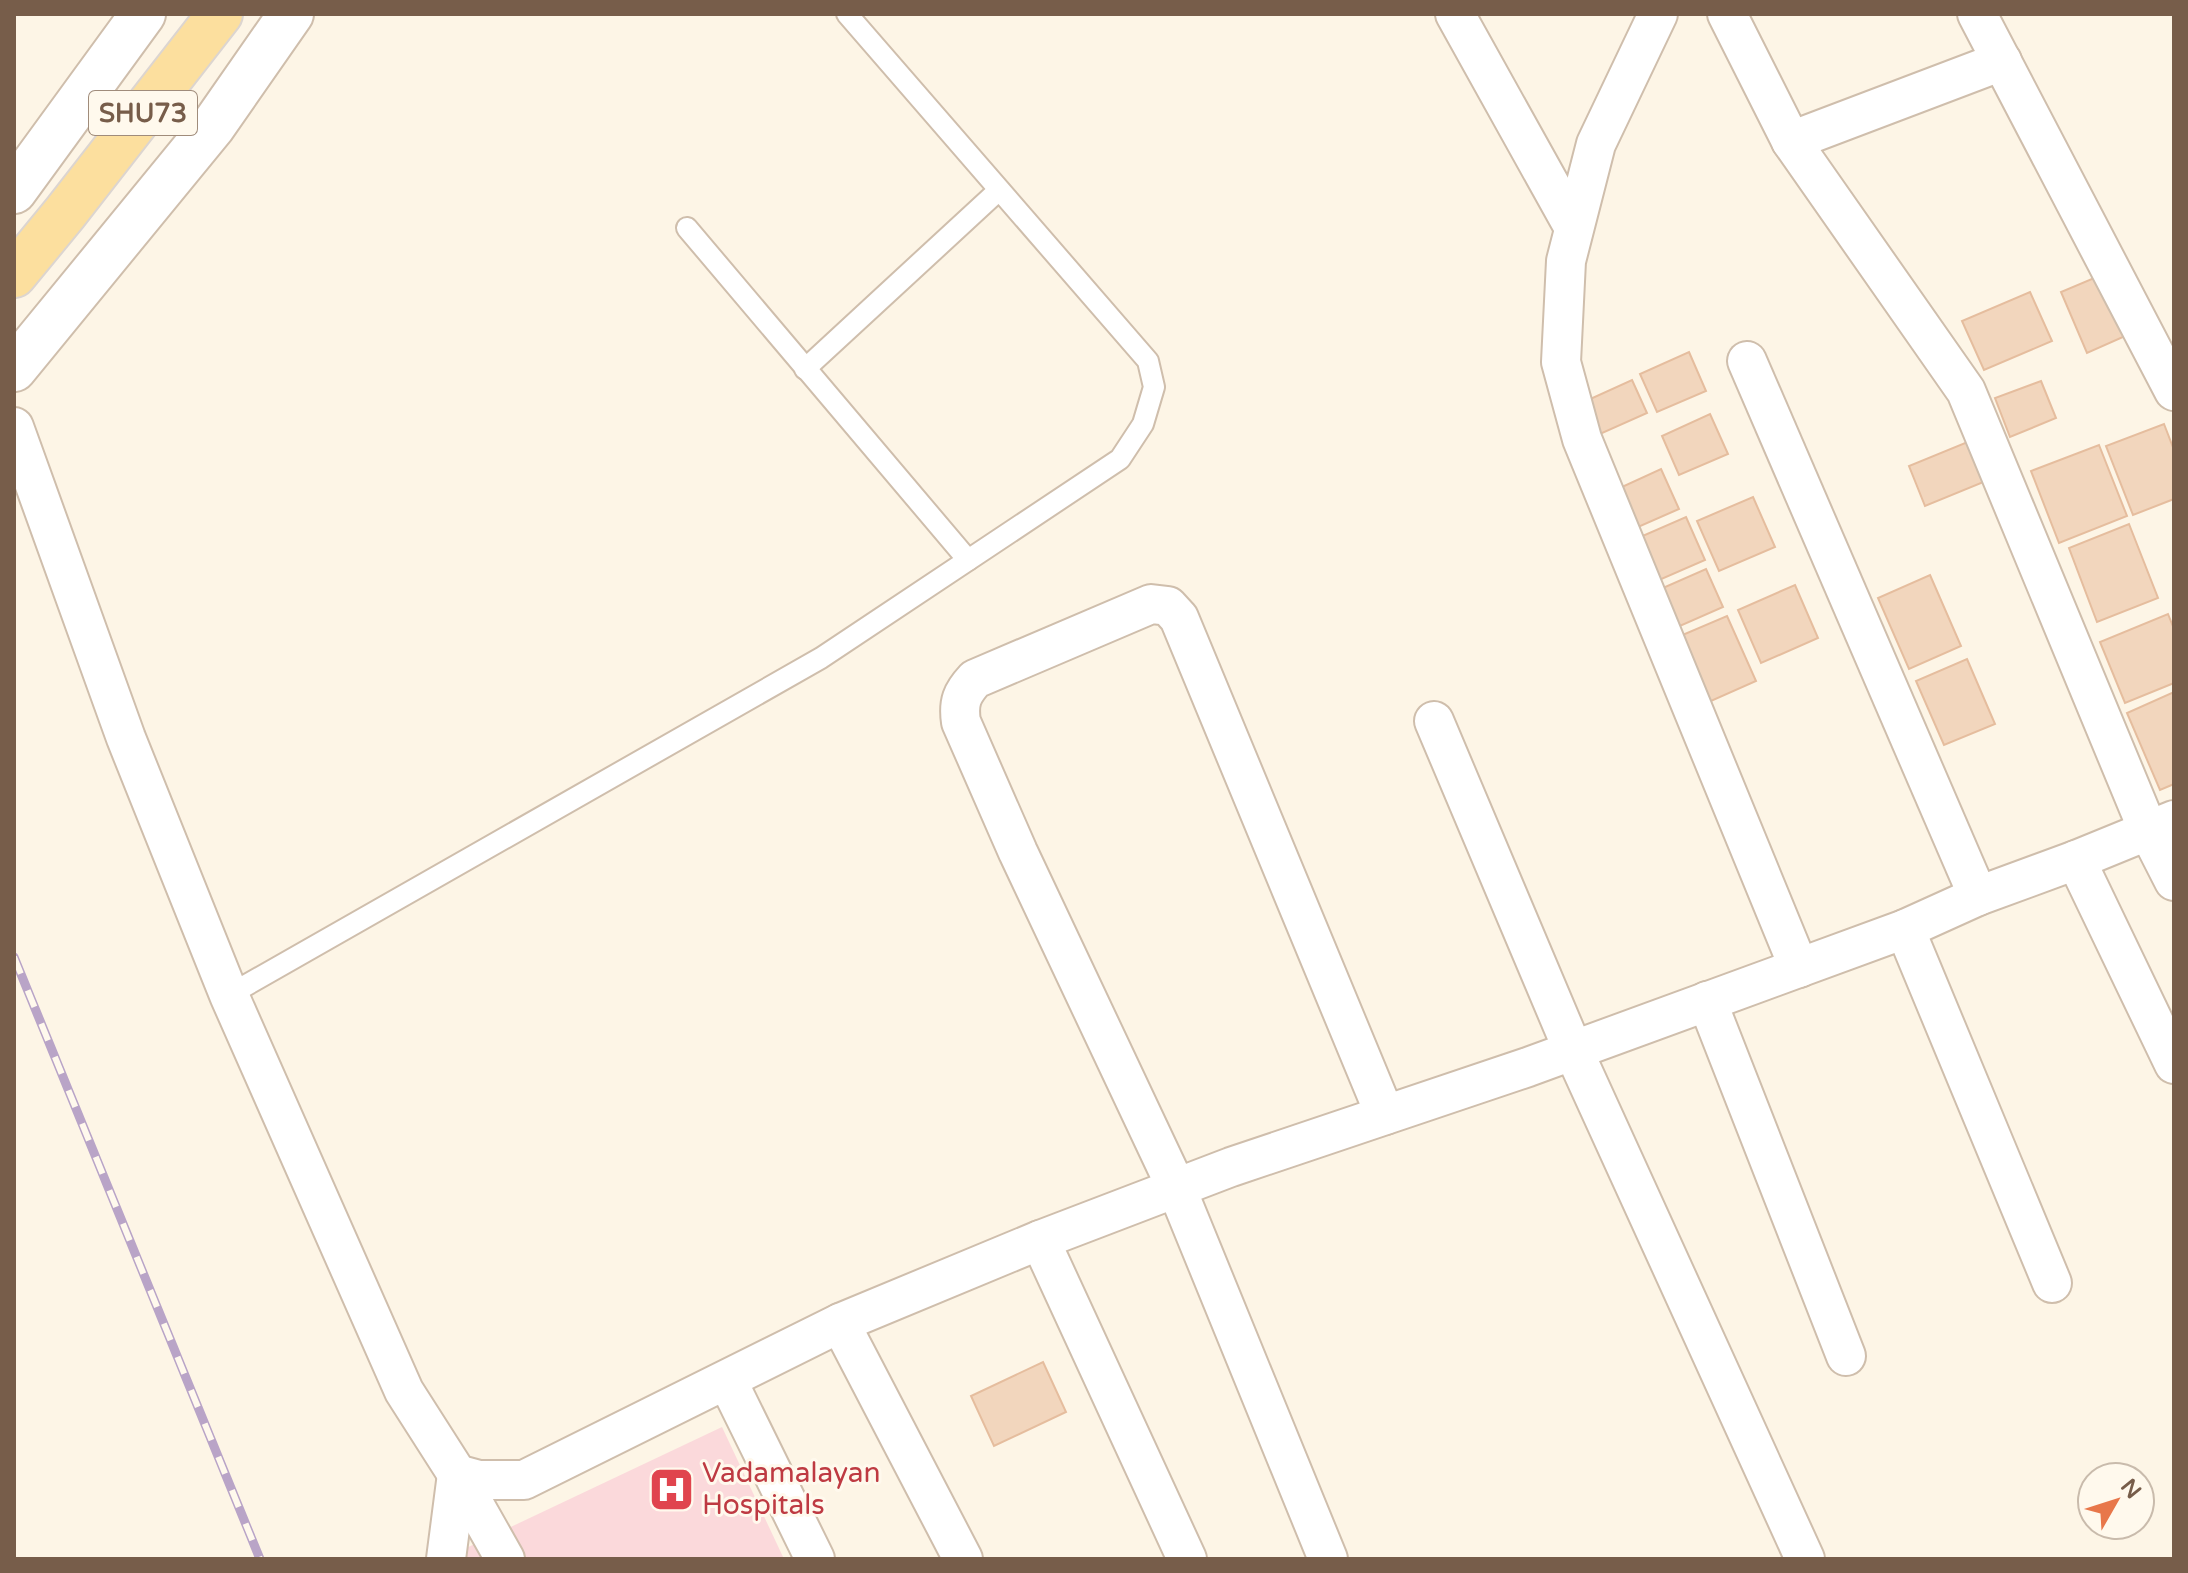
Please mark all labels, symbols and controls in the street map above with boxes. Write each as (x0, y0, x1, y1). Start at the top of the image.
road number: SHU73 (89, 91, 197, 135)
place label: Vadamalayan Hospitals (702, 1456, 881, 1522)
north arrow (2076, 1461, 2156, 1541)
hospital icon: Vadamalayan Hospitals (647, 1465, 695, 1513)
text: N (2115, 1474, 2146, 1504)

